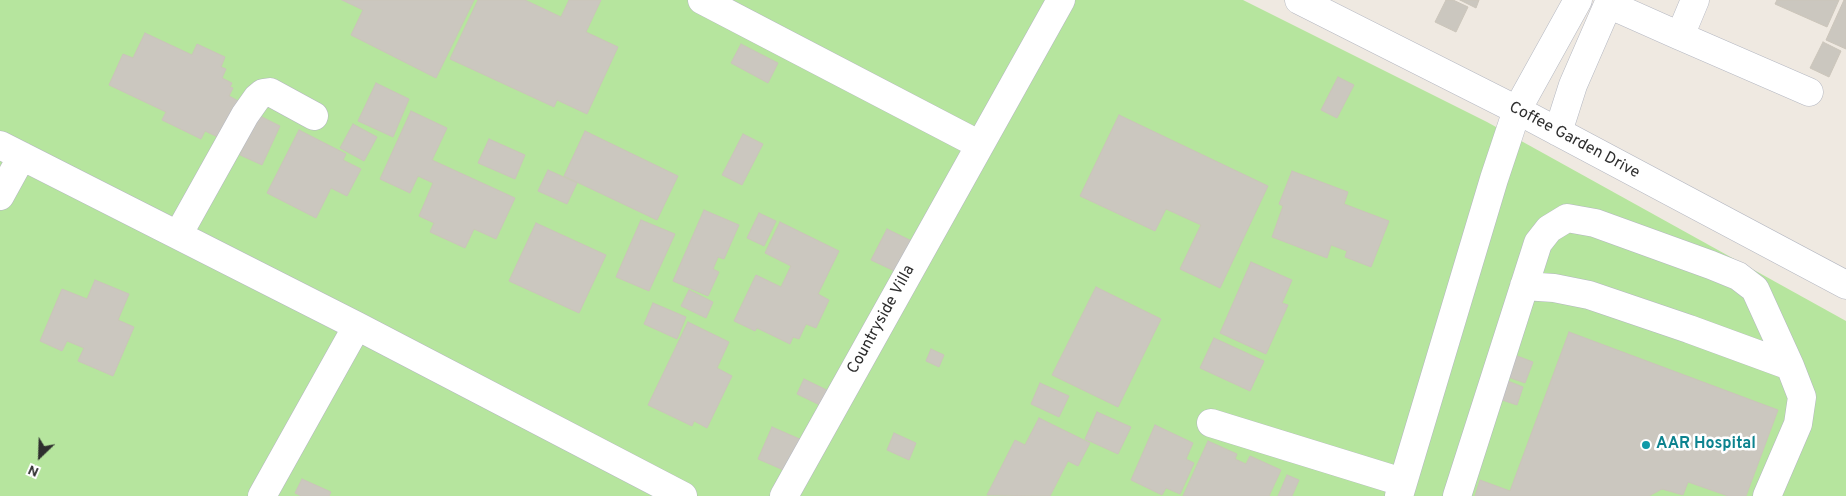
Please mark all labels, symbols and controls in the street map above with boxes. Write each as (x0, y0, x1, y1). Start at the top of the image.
street label: Coffee Garden Drive (1505, 98, 1643, 184)
street label: Countryside Villa (844, 262, 920, 378)
north arrow (15, 431, 65, 481)
place label: AAR Hospital (1656, 435, 1756, 455)
marker: AAR Hospital (1640, 439, 1652, 451)
text: N (26, 460, 42, 480)

